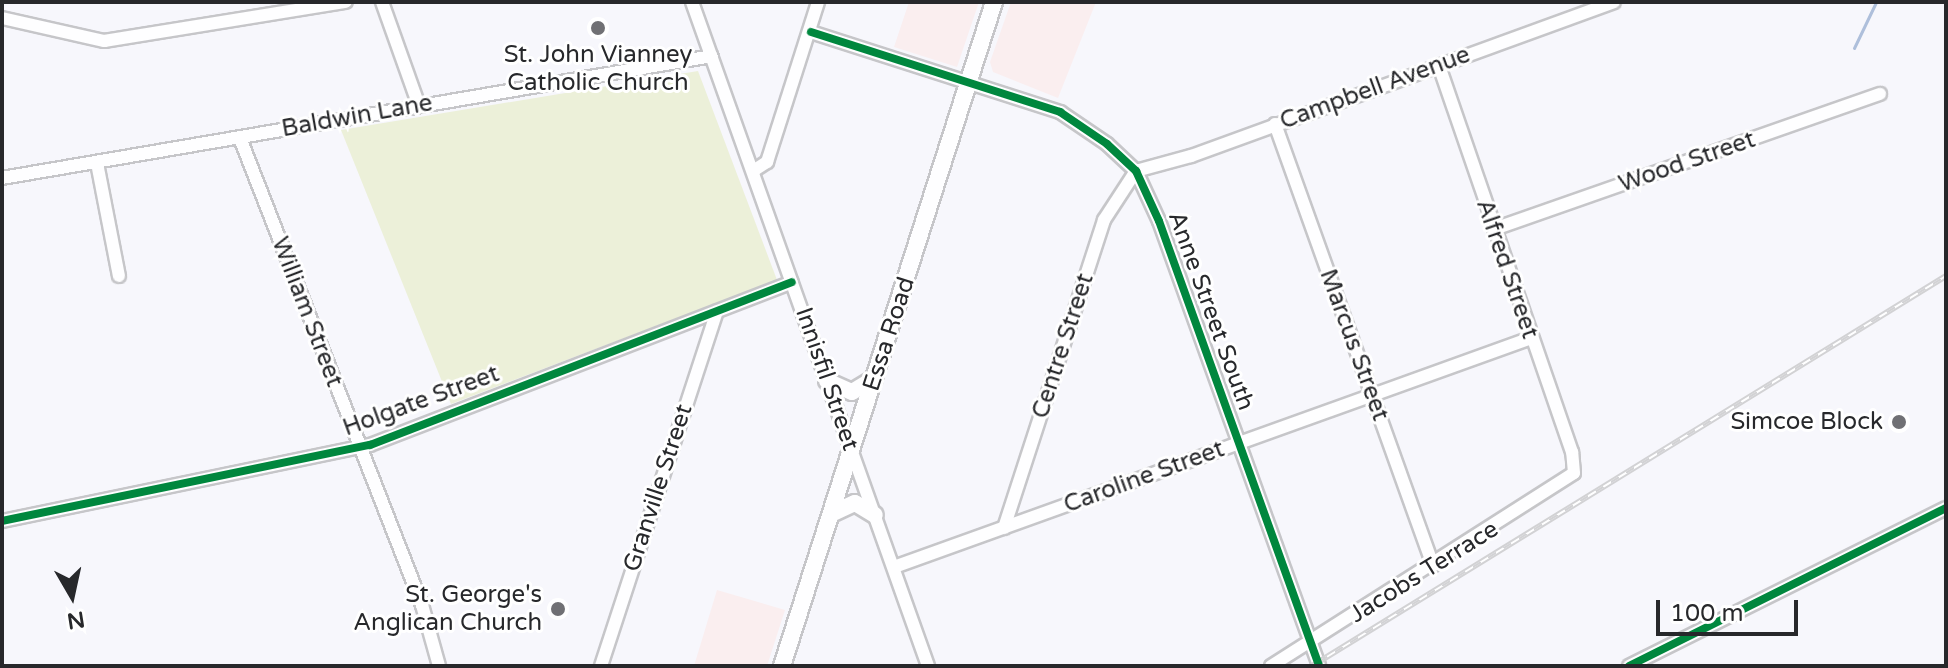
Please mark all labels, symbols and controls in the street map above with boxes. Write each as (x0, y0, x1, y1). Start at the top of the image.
marker: St. John Vianney Catholic Church (589, 19, 607, 37)
street label: Campbell Avenue (1276, 40, 1474, 136)
place label: St. John Vianney Catholic Church (504, 41, 692, 97)
street label: Baldwin Lane (279, 89, 435, 143)
street label: Wood Street (1615, 125, 1759, 199)
street label: Alfred Street (1470, 196, 1544, 342)
street label: Anne Street South (1162, 208, 1260, 414)
street label: William Street (265, 233, 349, 391)
street label: Marcus Street (1313, 265, 1395, 425)
street label: Centre Street (1026, 270, 1100, 422)
street label: Essa Road (857, 273, 921, 395)
street label: Innisfil Street (789, 304, 865, 454)
street label: Holgate Street (339, 359, 503, 443)
street label: Granville Street (617, 401, 699, 575)
place label: Simcoe Block (1730, 408, 1883, 436)
marker: Simcoe Block (1890, 413, 1908, 431)
street label: Caroline Street (1060, 435, 1228, 519)
street label: Jacobs Terrace (1344, 515, 1504, 629)
north arrow (32, 556, 112, 636)
place label: St. George's Anglican Church (353, 581, 542, 637)
scale bar (1660, 584, 1802, 634)
text: 100 m (1670, 599, 1744, 628)
marker: St. George's Anglican Church (549, 600, 567, 618)
text: N (65, 605, 87, 634)

